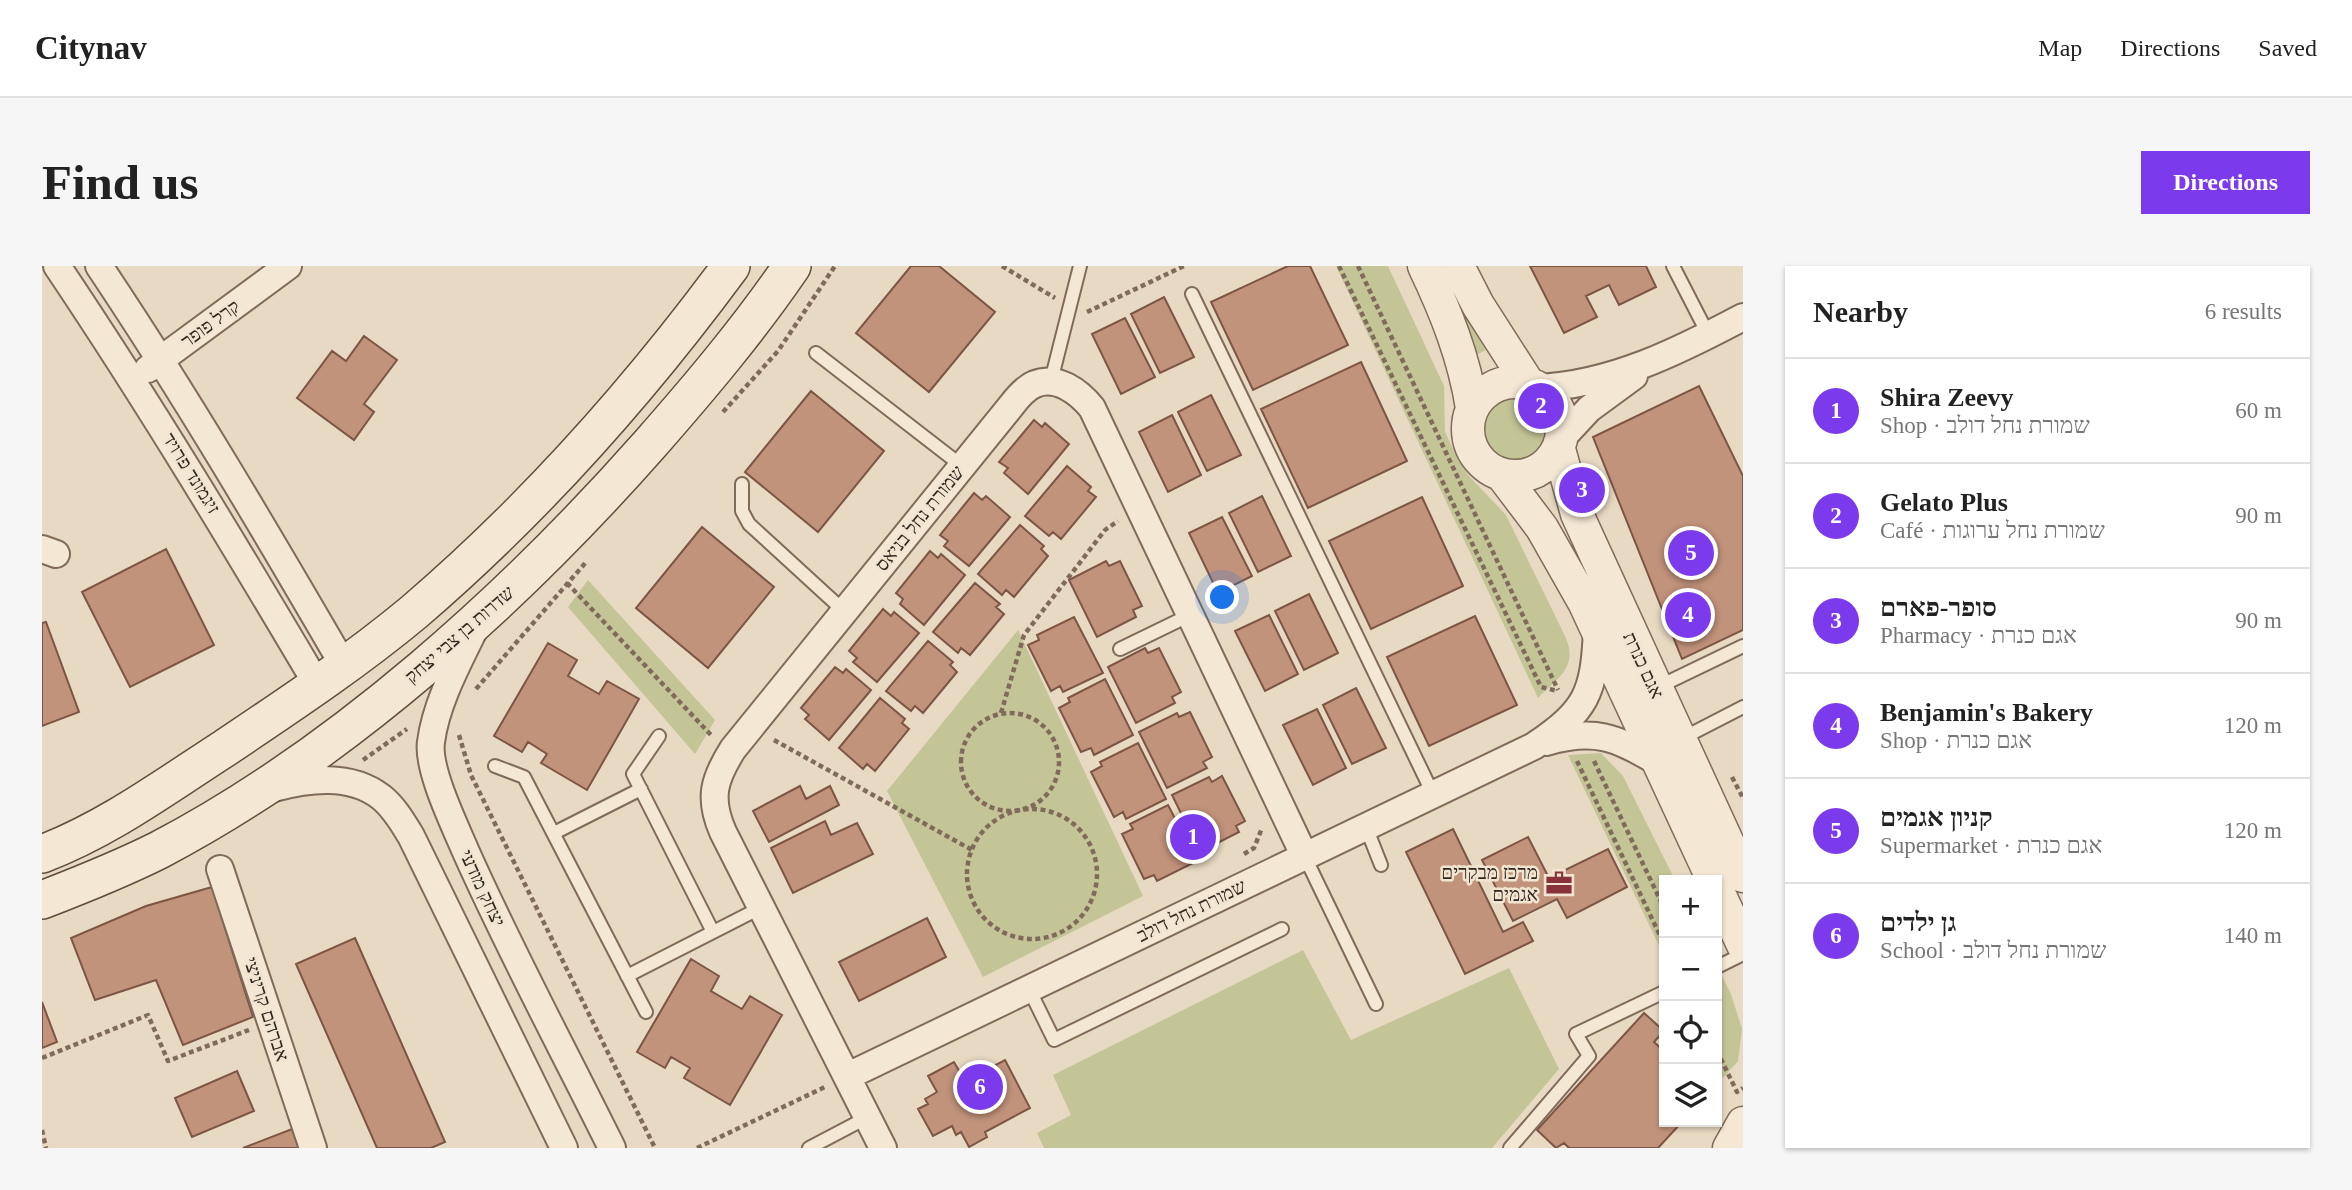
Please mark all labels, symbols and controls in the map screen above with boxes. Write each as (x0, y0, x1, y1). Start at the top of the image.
text: Citynav (35, 30, 147, 66)
text: Map (2038, 35, 2082, 61)
text: Directions (2120, 35, 2220, 61)
text: Saved (2258, 35, 2317, 61)
button: Directions (2141, 151, 2310, 214)
text: Find us (42, 155, 199, 210)
street label: קרל פופר (177, 295, 244, 352)
text: Nearby (1813, 295, 1908, 328)
text: 6 results (2205, 299, 2282, 324)
pin: 2 (1518, 380, 1564, 432)
text: Shira Zeevy (1880, 383, 2014, 412)
text: 1 (1830, 398, 1842, 423)
text: 60 m (2235, 398, 2282, 423)
text: Shop · שמורת נחל דולב (1880, 413, 2090, 438)
street label: זיגמונד פרויד (159, 429, 225, 517)
street label: שמורת נחל בניאס (871, 461, 968, 575)
pin: 3 (1559, 464, 1605, 516)
text: Gelato Plus (1880, 488, 2008, 517)
text: 2 (1830, 503, 1842, 528)
text: 90 m (2235, 503, 2282, 528)
text: Café · שמורת נחל ערוגות (1880, 518, 2105, 543)
pin: 5 (1668, 527, 1714, 579)
your location (1205, 580, 1239, 614)
street label: שדרות בן צבי יצחק (401, 581, 518, 687)
pin: 4 (1665, 589, 1711, 641)
text: סופר-פארם (1880, 593, 1997, 622)
text: 3 (1830, 608, 1842, 633)
text: 90 m (2235, 608, 2282, 633)
text: Pharmacy · אגם כנרת (1880, 623, 2077, 648)
street label: אגם כנרת (1619, 629, 1668, 702)
text: Benjamin's Bakery (1880, 698, 2093, 727)
text: 4 (1830, 713, 1842, 738)
text: 120 m (2224, 713, 2282, 738)
text: Shop · אגם כנרת (1880, 728, 2032, 753)
text: קניון אגמים (1880, 803, 1993, 832)
pin: 1 (1170, 811, 1216, 863)
text: 5 (1830, 818, 1842, 843)
text: 120 m (2224, 818, 2282, 843)
text: Supermarket · אגם כנרת (1880, 833, 2102, 858)
street label: יצחק מודעי (456, 847, 509, 930)
place label: מרכז מבקרים אגמים (1441, 862, 1538, 905)
office icon: מרכז מבקרים אגמים (1544, 868, 1574, 898)
street label: שמורת נחל דולב (1133, 875, 1249, 946)
map controls (1659, 875, 1722, 1127)
button: + (1659, 875, 1722, 938)
text: גן ילדים (1880, 908, 1956, 937)
text: 6 (1830, 923, 1842, 948)
text: 140 m (2224, 923, 2282, 948)
button: − (1659, 938, 1722, 1001)
text: School · שמורת נחל דולב (1880, 938, 2106, 963)
street label: אברהם קריניצי (240, 955, 293, 1064)
button: locate (1659, 1001, 1722, 1064)
pin: 6 (957, 1061, 1003, 1113)
button: layers (1659, 1064, 1722, 1127)

